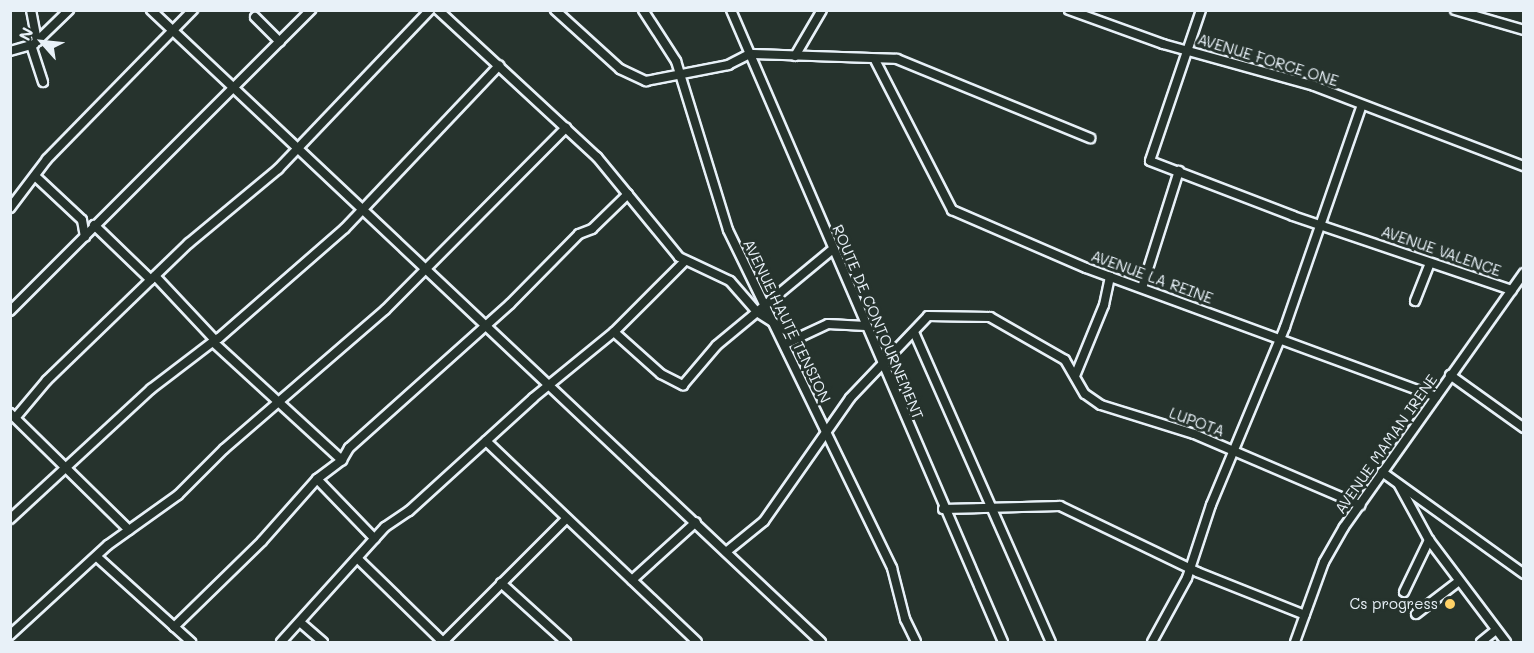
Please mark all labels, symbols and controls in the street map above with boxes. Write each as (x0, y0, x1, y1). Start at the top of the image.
north arrow (12, 12, 72, 72)
text: N (13, 23, 38, 44)
street label: AVENUE FORCE ONE (1195, 30, 1341, 90)
street label: ROUTE DE CONTOURNEMENT (829, 222, 927, 422)
street label: AVENUE VALENCE (1379, 222, 1503, 280)
street label: AVENUE HAUTE TENSION (740, 236, 834, 406)
street label: AVENUE LA REINE (1089, 247, 1215, 307)
street label: AVENUE MAMAN IRENE (1331, 371, 1441, 517)
street label: LUPOTA (1167, 404, 1227, 440)
place label: Cs progress (1349, 595, 1438, 613)
marker: Cs progress (1443, 597, 1457, 611)

